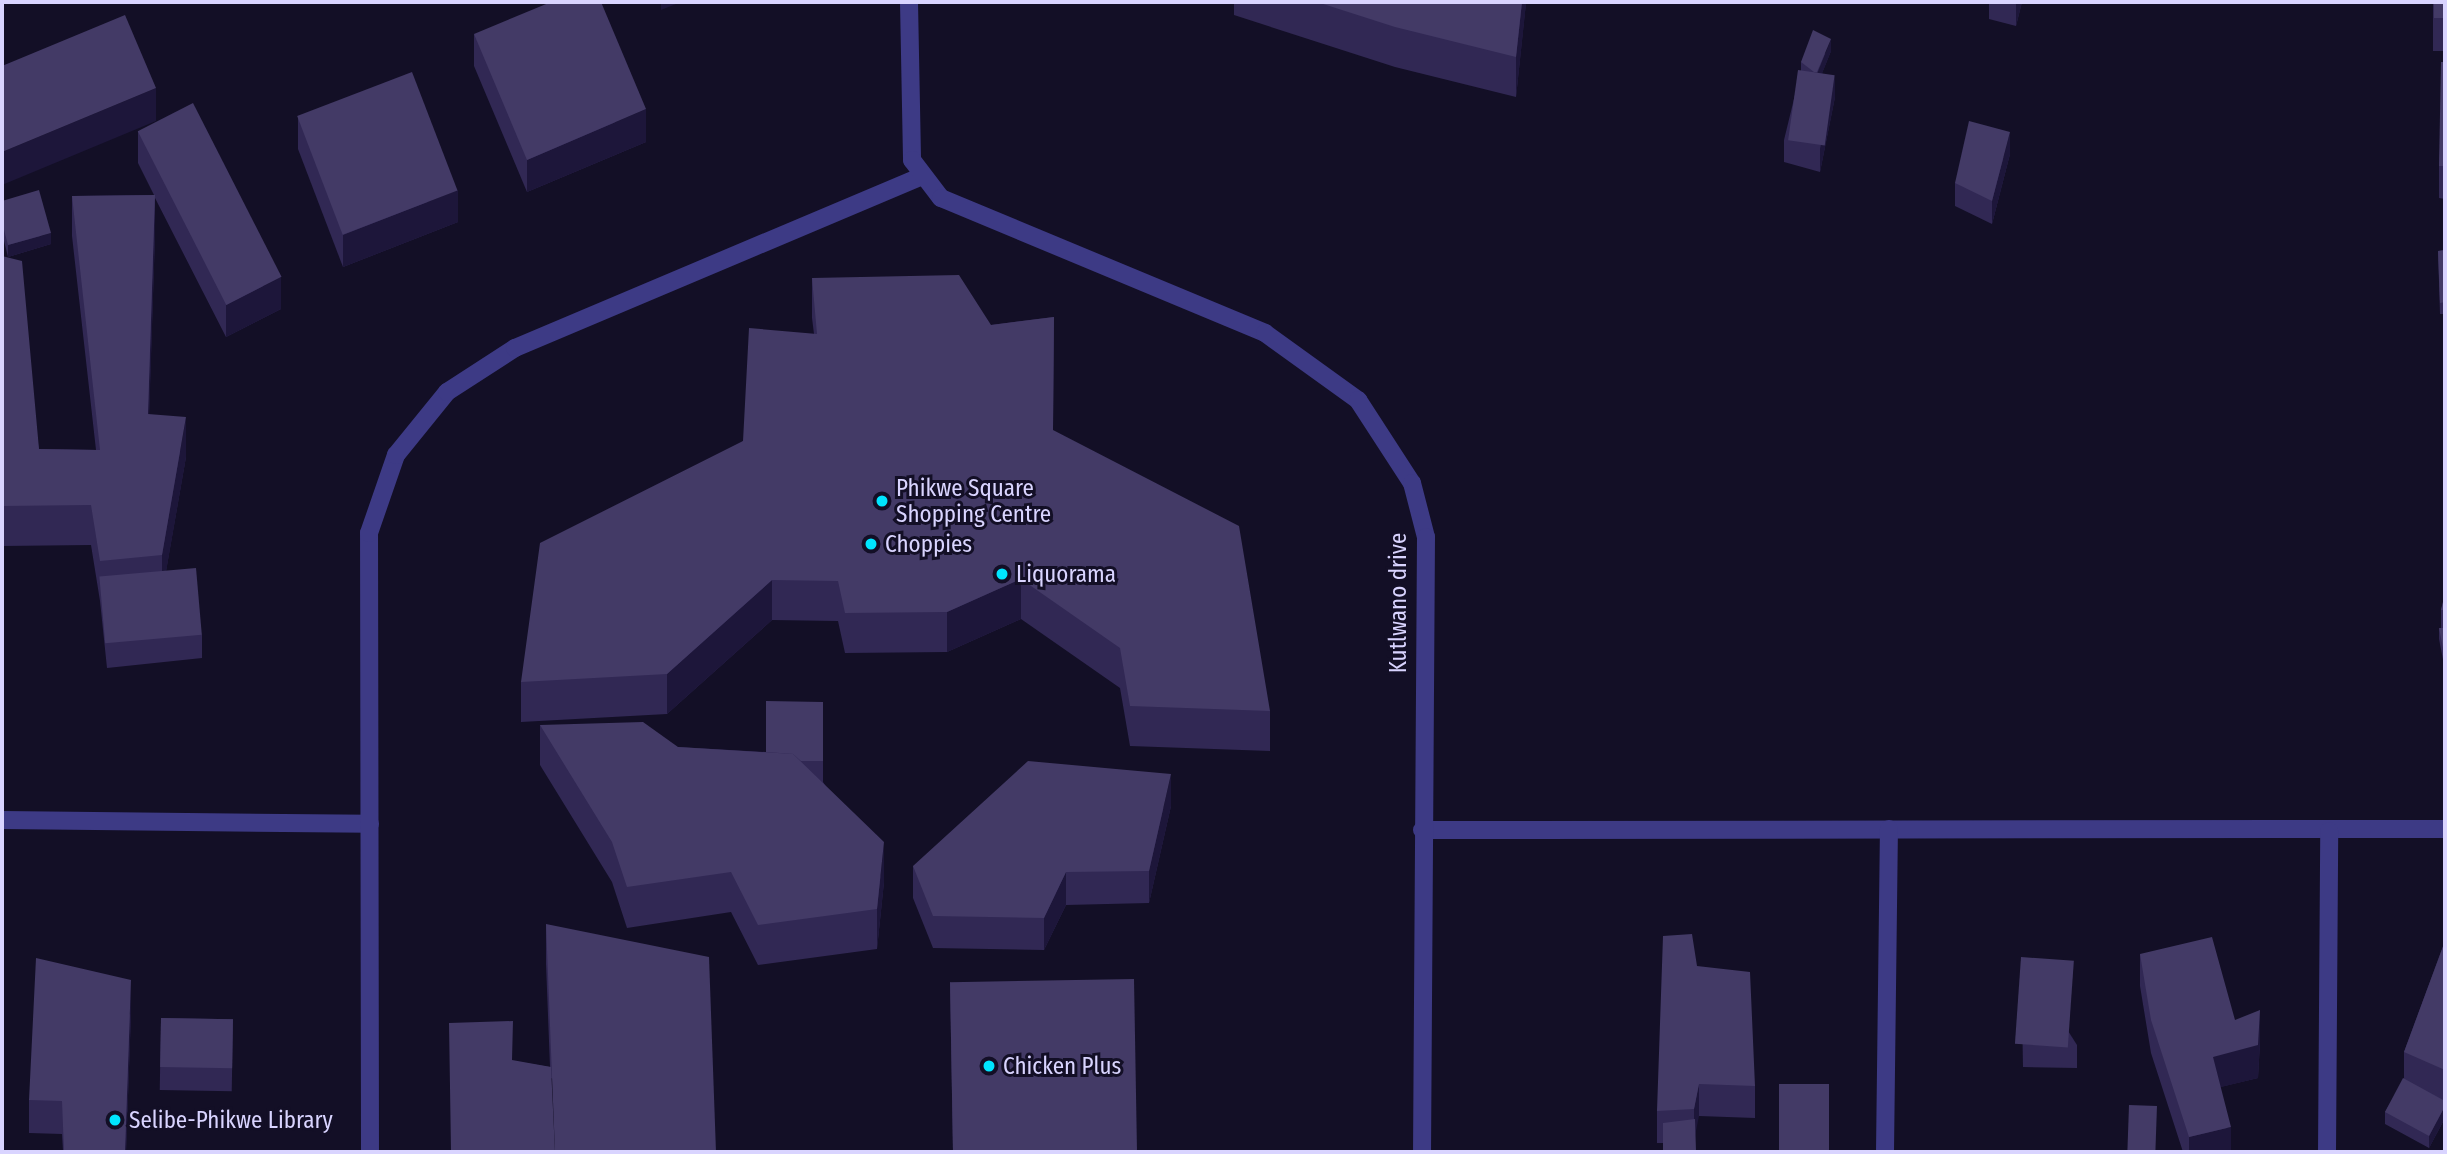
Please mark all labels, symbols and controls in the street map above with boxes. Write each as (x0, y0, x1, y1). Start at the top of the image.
place label: Phikwe Square Shopping Centre (896, 474, 1051, 528)
marker: Phikwe Square Shopping Centre (874, 493, 890, 509)
place label: Choppies (885, 530, 972, 558)
street label: Kutlwano drive (1384, 533, 1412, 673)
marker: Choppies (863, 536, 879, 552)
place label: Liquorama (1016, 560, 1116, 588)
marker: Liquorama (994, 566, 1010, 582)
place label: Chicken Plus (1003, 1052, 1121, 1080)
marker: Chicken Plus (981, 1058, 997, 1074)
place label: Selibe-Phikwe Library (129, 1106, 333, 1134)
marker: Selibe-Phikwe Library (107, 1112, 123, 1128)

